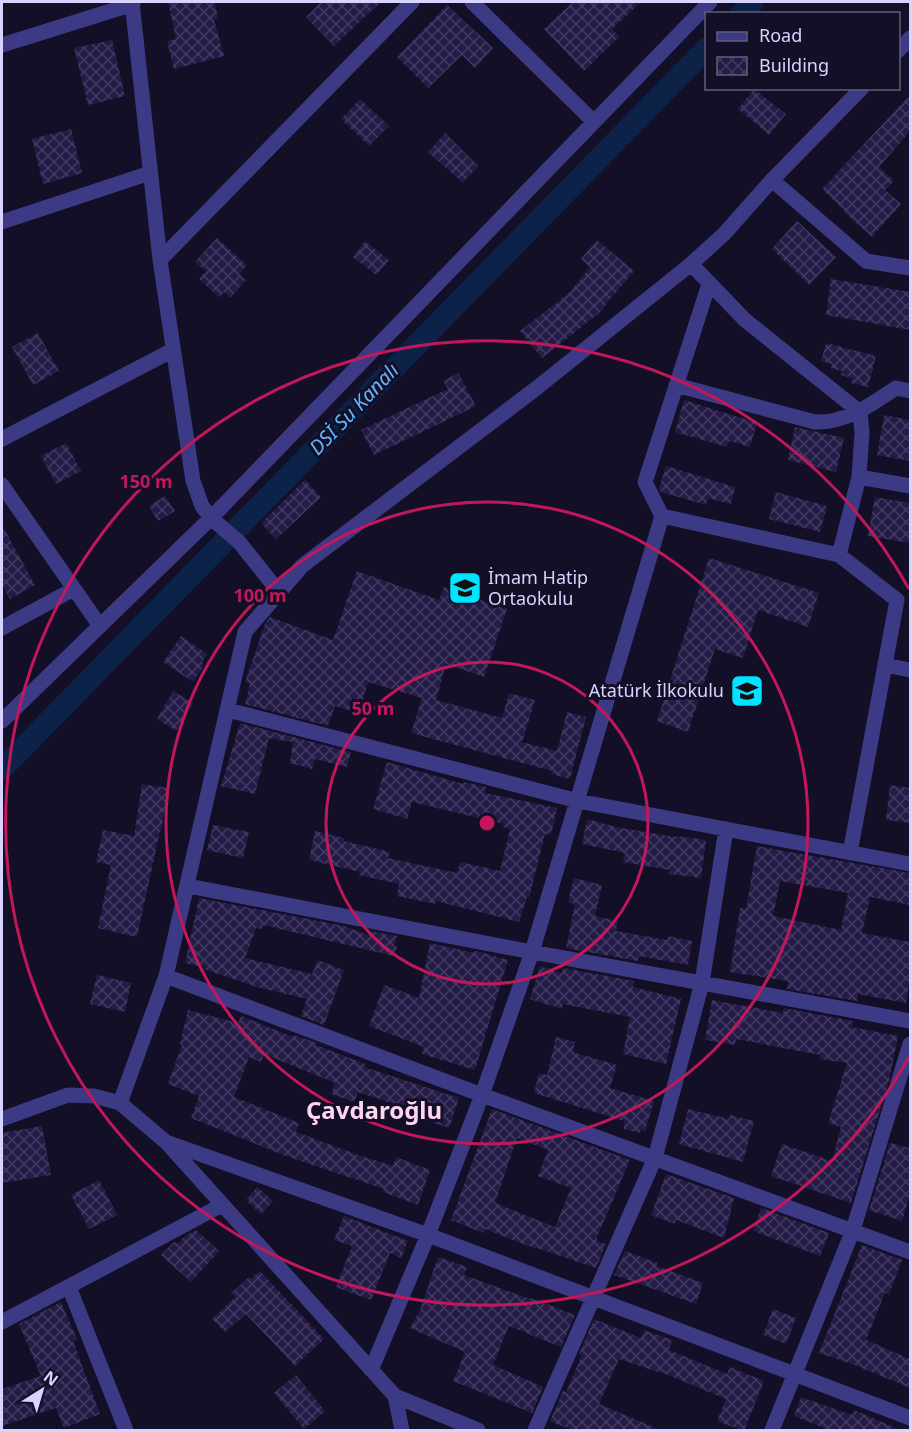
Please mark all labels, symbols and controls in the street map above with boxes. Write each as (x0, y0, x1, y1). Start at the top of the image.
legend (705, 12, 900, 90)
text: Road (759, 23, 802, 47)
text: Building (759, 53, 829, 77)
water label: DSİ Su Kanalı (303, 357, 404, 460)
text: 150 m (119, 469, 173, 493)
place label: İmam Hatip Ortaokulu (488, 565, 588, 610)
school or university icon: İmam Hatip Ortaokulu (447, 570, 483, 606)
text: 100 m (233, 583, 287, 607)
school or university icon: Atatürk İlkokulu (729, 673, 765, 709)
place label: Atatürk İlkokulu (589, 678, 724, 702)
text: 50 m (352, 696, 394, 720)
centre of rings (477, 813, 497, 833)
district label: Çavdaroğlu (306, 1093, 442, 1126)
north arrow (12, 1360, 72, 1420)
text: N (39, 1365, 63, 1391)

